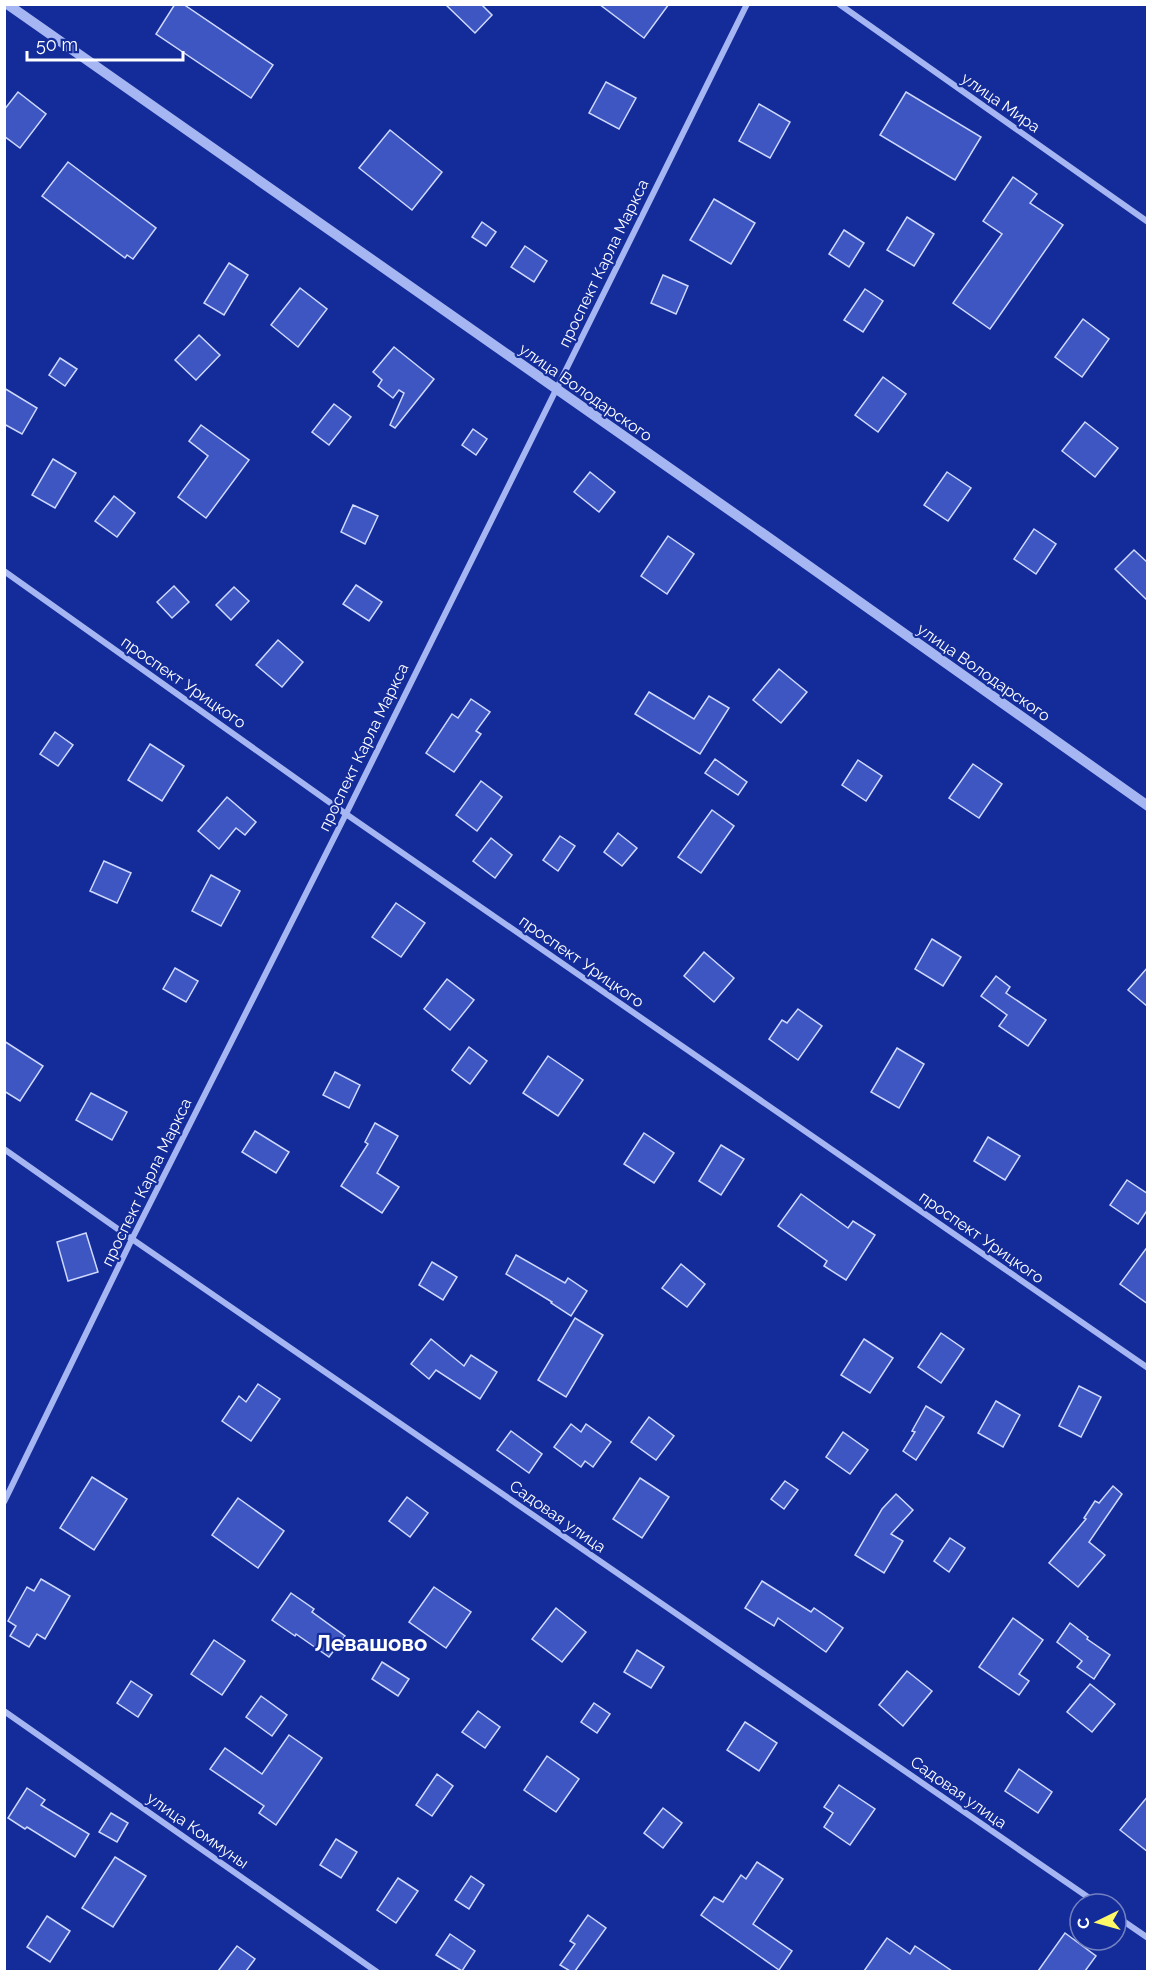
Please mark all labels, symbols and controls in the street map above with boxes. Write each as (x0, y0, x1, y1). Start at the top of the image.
scale bar (27, 24, 183, 62)
text: 50 m (36, 34, 78, 55)
street label: улица Мира (958, 68, 1044, 136)
street label: проспект Карла Маркса (555, 176, 652, 350)
street label: улица Володарского (515, 339, 656, 446)
street label: улица Володарского (913, 619, 1054, 726)
street label: проспект Урицкого (118, 632, 250, 733)
street label: проспект Карла Маркса (315, 660, 412, 834)
street label: проспект Урицкого (516, 911, 648, 1012)
street label: проспект Карла Маркса (98, 1095, 195, 1269)
street label: проспект Урицкого (916, 1187, 1048, 1288)
street label: Садовая улица (506, 1476, 609, 1557)
district label: Левашово (315, 1630, 427, 1656)
street label: Садовая улица (907, 1752, 1010, 1833)
street label: улица Коммуны (143, 1788, 252, 1873)
north arrow (1068, 1892, 1128, 1952)
text: С (1074, 1917, 1093, 1930)

